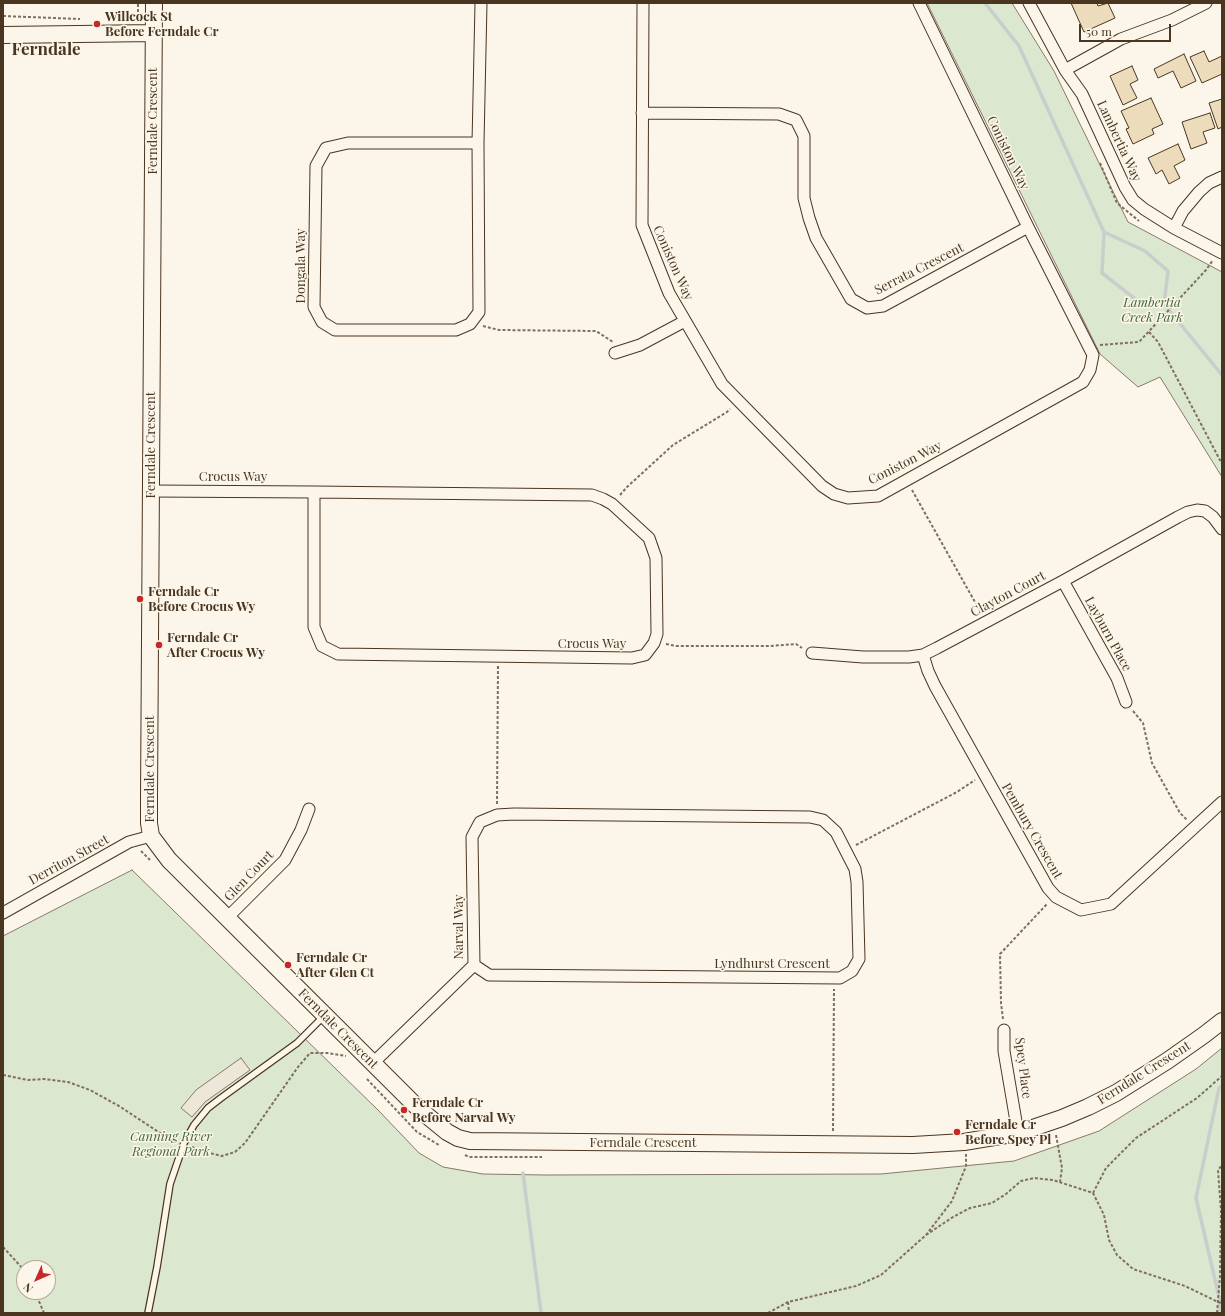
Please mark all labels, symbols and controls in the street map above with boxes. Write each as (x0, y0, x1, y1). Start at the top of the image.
place label: Willcock St Before Ferndale Cr (105, 9, 219, 40)
scale bar (1081, 16, 1173, 42)
marker: Willcock St Before Ferndale Cr (92, 19, 102, 29)
text: 50 m (1086, 23, 1112, 39)
district label: Ferndale (11, 40, 81, 60)
street label: Ferndale Crescent (145, 68, 161, 174)
street label: Lambertia Way (1093, 98, 1145, 184)
street label: Coniston Way (983, 114, 1033, 192)
street label: Coniston Way (650, 223, 696, 303)
street label: Dongala Way (293, 229, 309, 303)
street label: Serrata Crescent (872, 240, 966, 298)
park label: Lambertia Creek Park (1121, 295, 1183, 326)
street label: Ferndale Crescent (143, 392, 159, 498)
street label: Coniston Way (866, 438, 944, 488)
street label: Crocus Way (199, 469, 267, 485)
street label: Clayton Court (968, 568, 1048, 620)
place label: Ferndale Cr Before Crocus Wy (148, 584, 255, 615)
marker: Ferndale Cr Before Crocus Wy (135, 594, 145, 604)
street label: Layburn Place (1081, 594, 1135, 674)
place label: Ferndale Cr After Crocus Wy (167, 630, 265, 661)
street label: Crocus Way (558, 636, 626, 652)
marker: Ferndale Cr After Crocus Wy (154, 640, 164, 650)
street label: Ferndale Crescent (142, 716, 158, 822)
street label: Pembury Crescent (998, 780, 1066, 882)
street label: Derriton Street (26, 832, 112, 888)
street label: Glen Court (221, 847, 277, 905)
street label: Narval Way (451, 895, 467, 959)
place label: Ferndale Cr After Glen Ct (296, 950, 374, 981)
street label: Lyndhurst Crescent (714, 956, 830, 972)
marker: Ferndale Cr After Glen Ct (283, 960, 293, 970)
street label: Ferndale Crescent (295, 986, 381, 1072)
street label: Spey Place (1012, 1037, 1034, 1099)
street label: Ferndale Crescent (1095, 1038, 1193, 1108)
place label: Ferndale Cr Before Narval Wy (412, 1095, 516, 1126)
marker: Ferndale Cr Before Narval Wy (399, 1105, 409, 1115)
place label: Ferndale Cr Before Spey Pl (965, 1117, 1051, 1148)
marker: Ferndale Cr Before Spey Pl (952, 1127, 962, 1137)
park label: Canning River Regional Park (130, 1129, 212, 1160)
street label: Ferndale Crescent (590, 1135, 696, 1151)
north arrow (16, 1260, 56, 1300)
text: N (20, 1280, 36, 1296)

